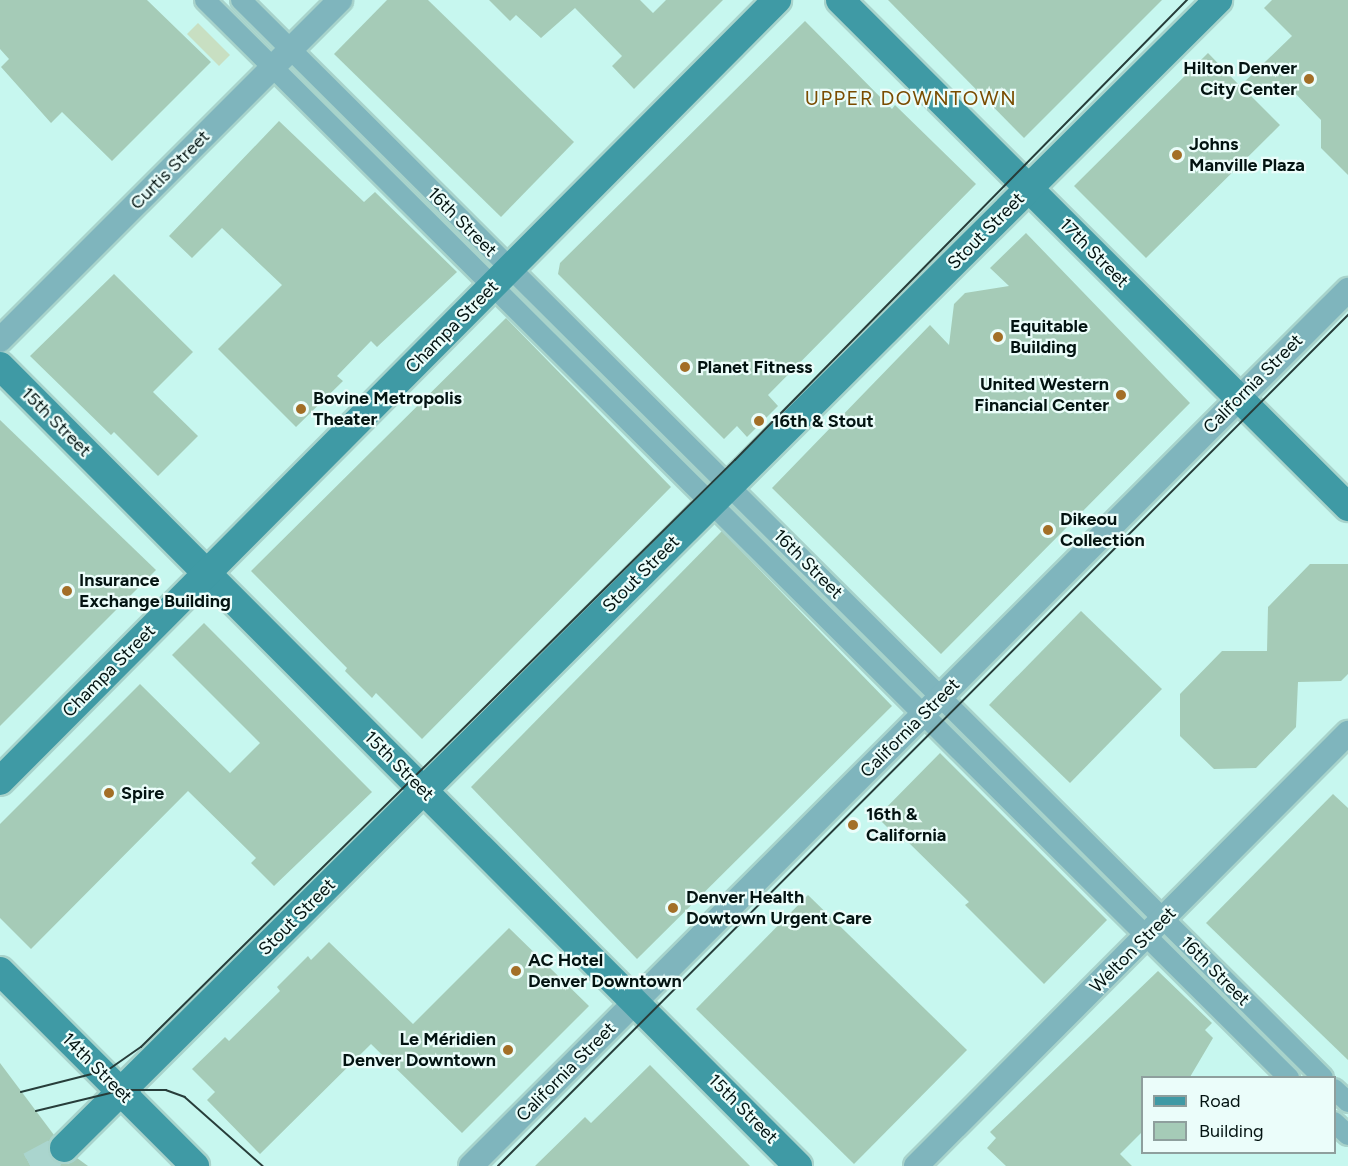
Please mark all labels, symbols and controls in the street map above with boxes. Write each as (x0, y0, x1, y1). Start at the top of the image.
place label: Hilton Denver City Center (1183, 58, 1297, 100)
marker: Hilton Denver City Center (1302, 72, 1316, 86)
district label: UPPER DOWNTOWN (805, 86, 1017, 110)
street label: Curtis Street (126, 126, 214, 214)
place label: Johns Manville Plaza (1189, 134, 1305, 176)
marker: Johns Manville Plaza (1170, 148, 1184, 162)
street label: 16th Street (423, 183, 501, 261)
street label: Stout Street (943, 188, 1029, 274)
street label: 17th Street (1055, 214, 1133, 292)
street label: Champa Street (401, 276, 503, 378)
place label: Equitable Building (1010, 316, 1088, 358)
marker: Equitable Building (991, 330, 1005, 344)
street label: California Street (1199, 330, 1307, 438)
place label: Planet Fitness (697, 356, 812, 378)
marker: Planet Fitness (678, 360, 692, 374)
place label: United Western Financial Center (974, 374, 1109, 416)
street label: 15th Street (17, 383, 95, 461)
place label: Bovine Metropolis Theater (313, 388, 462, 430)
marker: United Western Financial Center (1114, 388, 1128, 402)
marker: Bovine Metropolis Theater (294, 402, 308, 416)
place label: 16th & Stout (772, 410, 874, 432)
marker: 16th & Stout (750, 412, 768, 430)
place label: Dikeou Collection (1060, 509, 1145, 552)
marker: Dikeou Collection (1041, 523, 1055, 537)
street label: 16th Street (769, 525, 847, 603)
street label: Stout Street (598, 531, 684, 617)
place label: Insurance Exchange Building (79, 570, 231, 612)
marker: Insurance Exchange Building (60, 584, 74, 598)
street label: Champa Street (58, 620, 160, 722)
street label: California Street (856, 674, 964, 782)
street label: 15th Street (360, 727, 438, 805)
place label: Spire (121, 782, 164, 804)
marker: Spire (102, 786, 116, 800)
place label: 16th & California (866, 804, 946, 846)
marker: 16th & California (844, 816, 862, 834)
street label: Stout Street (254, 874, 340, 960)
place label: Denver Health Dowtown Urgent Care (686, 887, 872, 930)
marker: Denver Health Dowtown Urgent Care (664, 899, 682, 917)
street label: Welton Street (1086, 903, 1180, 997)
street label: 16th Street (1176, 932, 1254, 1010)
place label: AC Hotel Denver Downtown (528, 950, 682, 992)
marker: AC Hotel Denver Downtown (509, 964, 523, 978)
street label: California Street (512, 1018, 620, 1126)
street label: 14th Street (57, 1028, 137, 1108)
place label: Le Méridien Denver Downtown (342, 1029, 496, 1072)
marker: Le Méridien Denver Downtown (501, 1043, 515, 1057)
street label: 15th Street (704, 1070, 782, 1148)
legend (1141, 1076, 1336, 1154)
text: Road (1199, 1090, 1240, 1112)
text: Building (1199, 1120, 1264, 1142)

